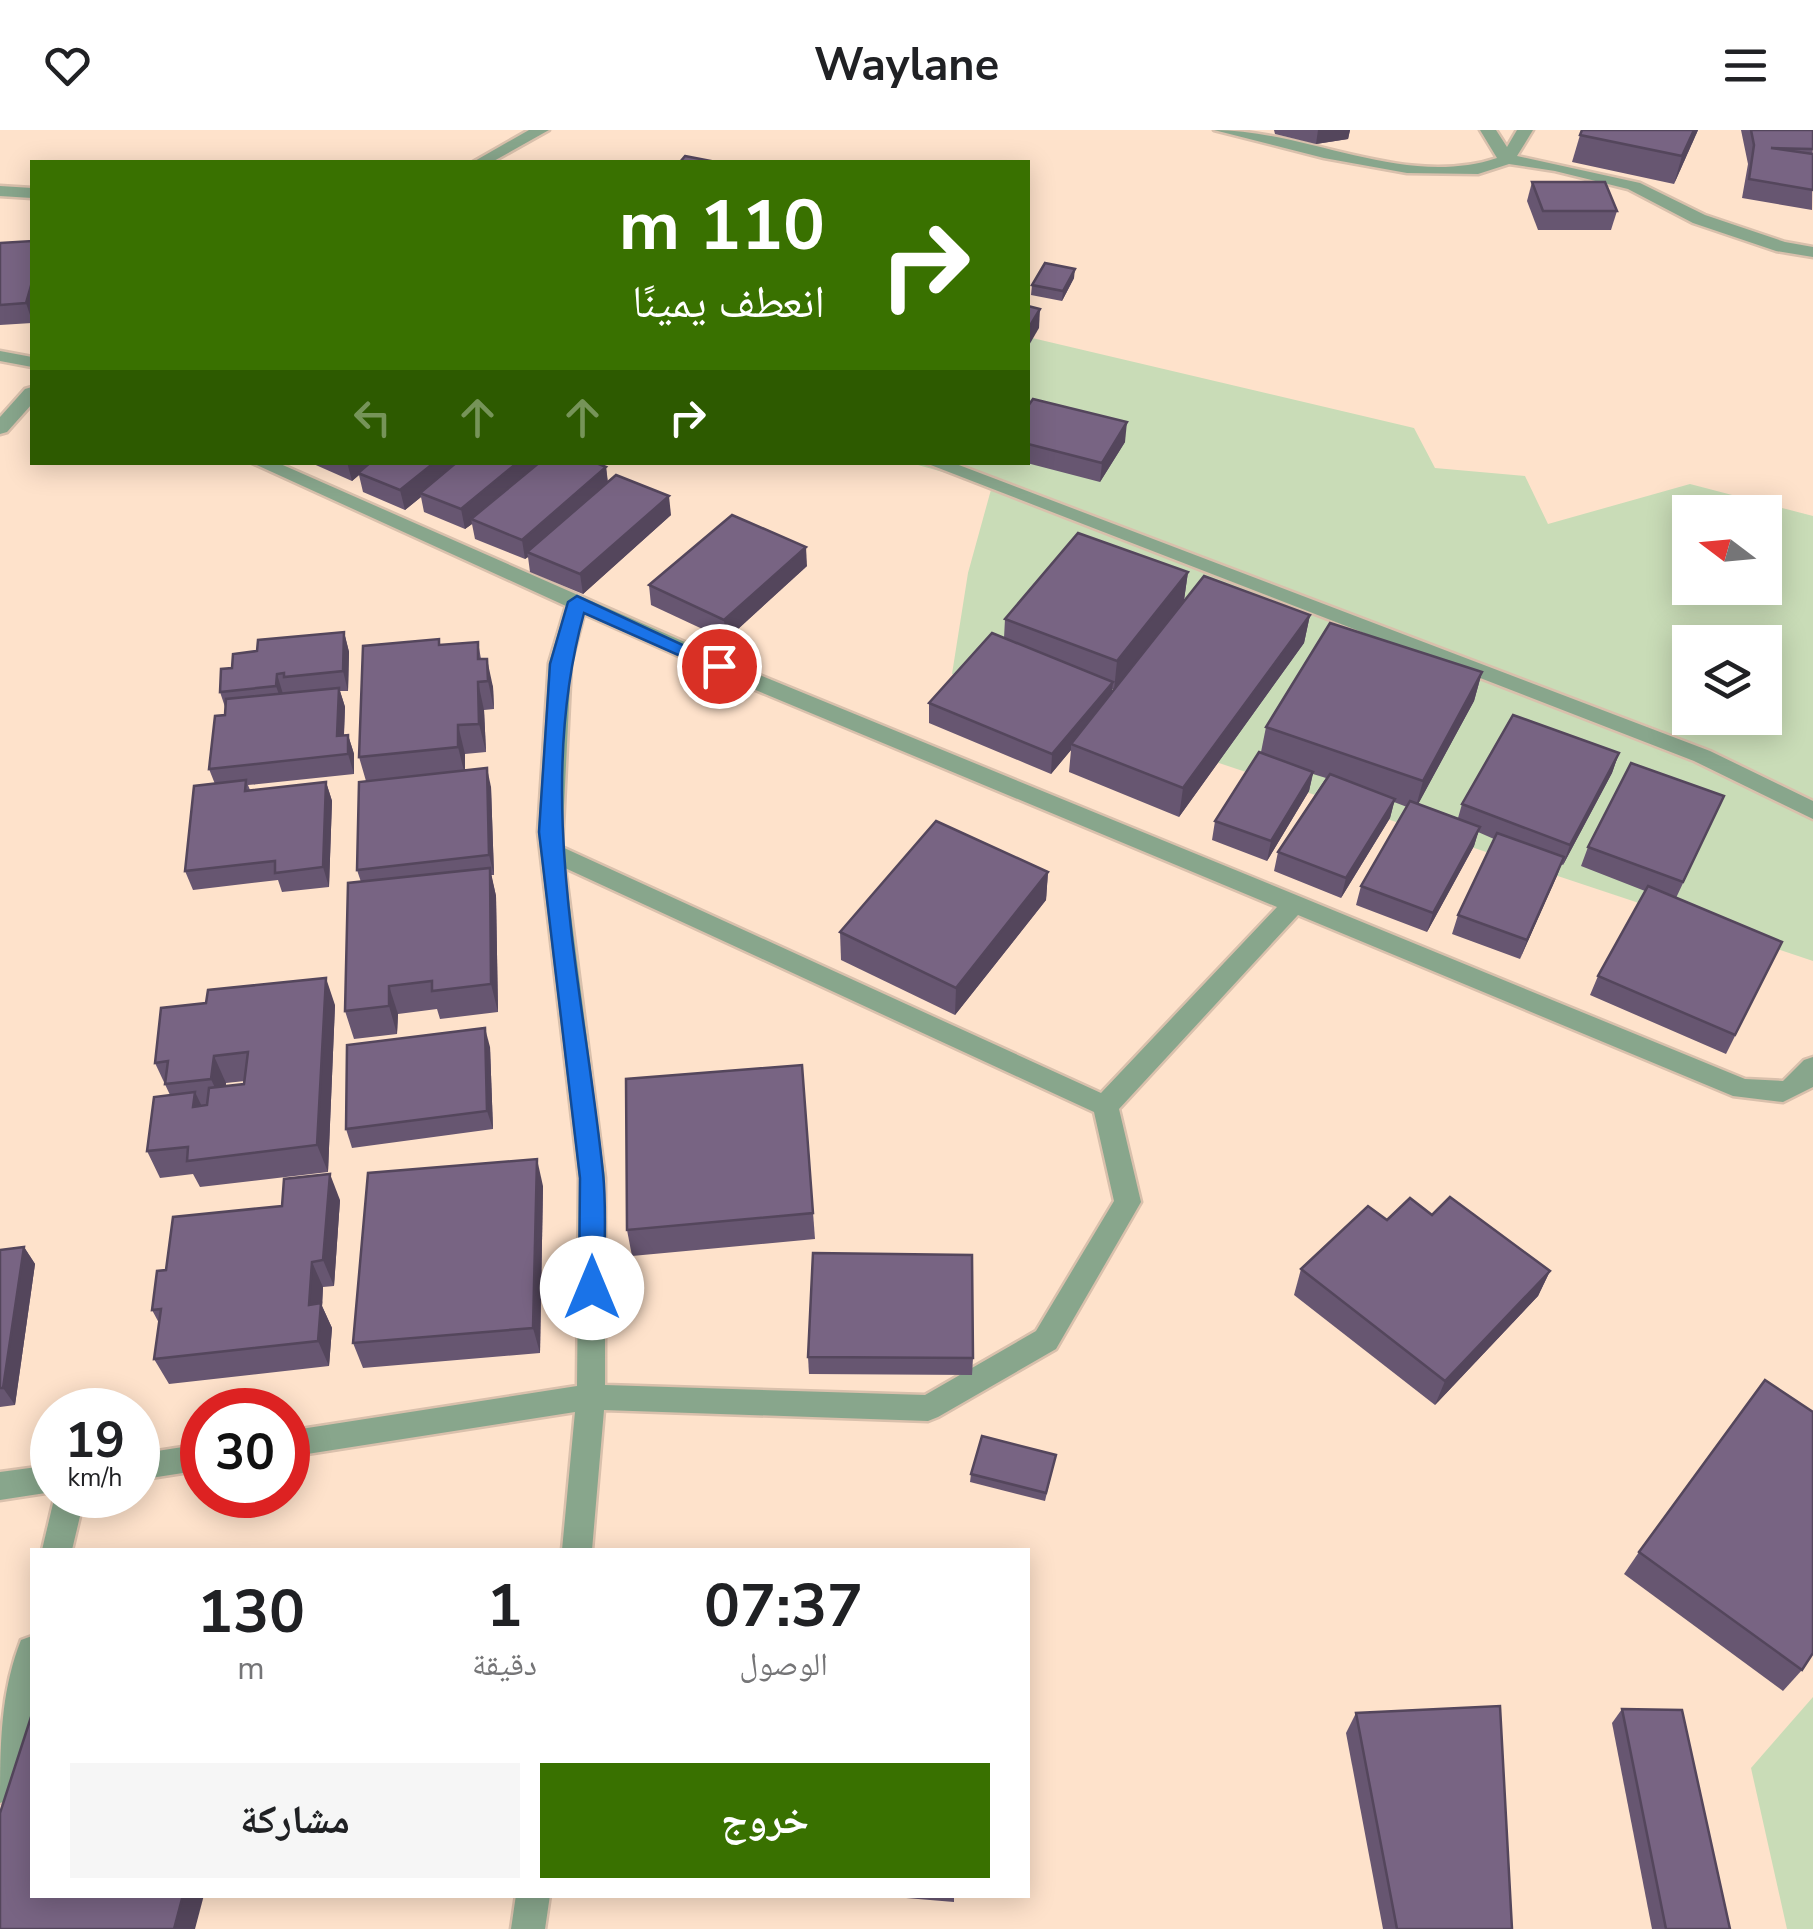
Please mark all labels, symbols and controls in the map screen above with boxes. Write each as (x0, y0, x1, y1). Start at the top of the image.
text: Waylane (814, 35, 999, 96)
icon: heart (40, 38, 95, 93)
icon: menu (1718, 38, 1773, 93)
text: 110 m (619, 178, 825, 274)
icon: right (860, 200, 990, 330)
text: انعطف يمينًا (632, 272, 825, 333)
icon: left (345, 390, 400, 445)
icon: ahead (450, 390, 505, 445)
icon: ahead (555, 390, 610, 445)
icon: right (660, 390, 715, 445)
north arrow (1672, 495, 1782, 605)
map controls (1672, 495, 1782, 735)
pin (677, 624, 762, 709)
button: layers (1672, 625, 1782, 735)
icon: arrive (692, 639, 747, 694)
position arrow (540, 1236, 644, 1340)
speed limit sign: 30 (180, 1388, 310, 1518)
text: 19 (65, 1406, 125, 1475)
text: km/h (67, 1461, 123, 1495)
text: 1 (487, 1565, 523, 1647)
text: 07:37 (704, 1565, 863, 1647)
text: 130 (197, 1571, 305, 1653)
text: دقيقة (472, 1643, 537, 1686)
text: الوصول (739, 1643, 828, 1686)
text: m (237, 1647, 265, 1690)
button: مشاركة (70, 1763, 520, 1878)
button: خروج (540, 1763, 990, 1878)

